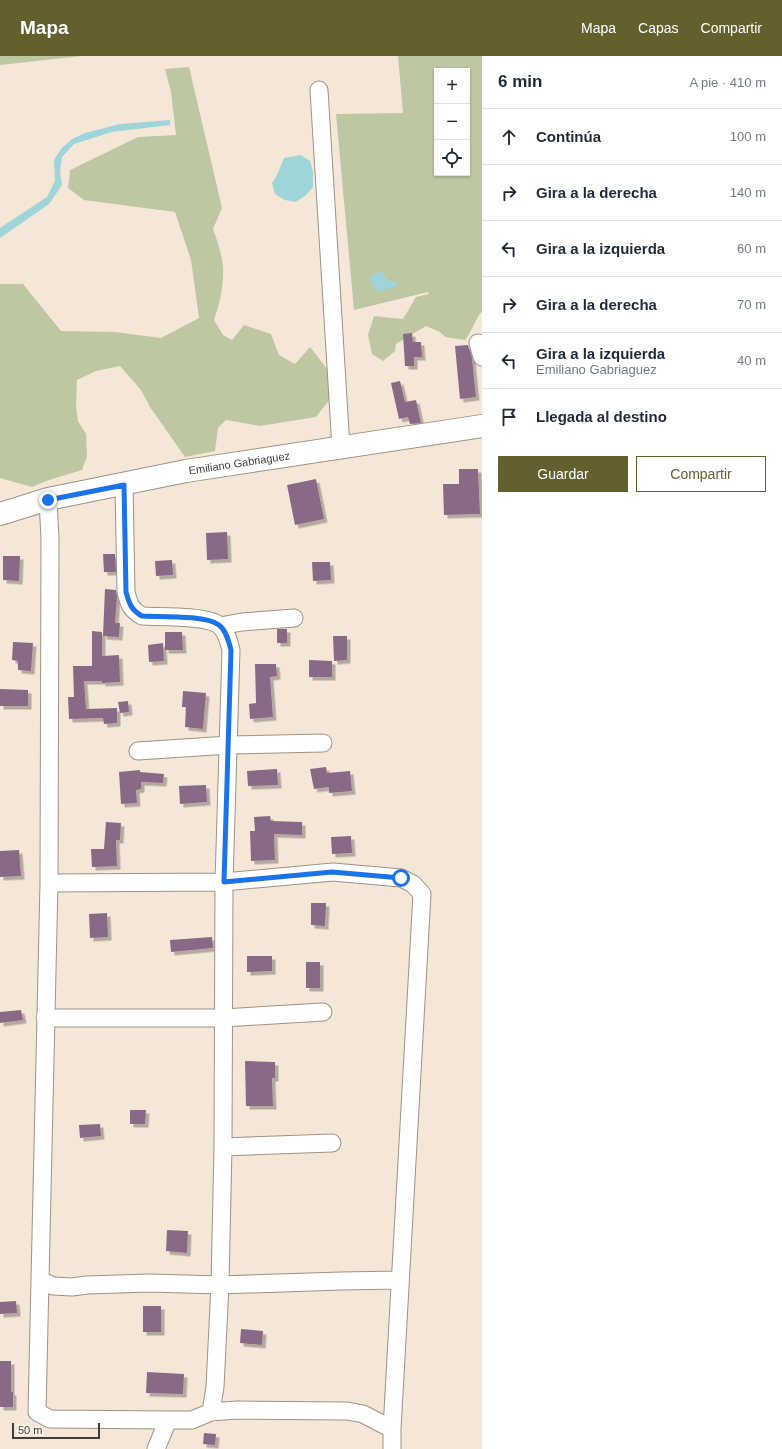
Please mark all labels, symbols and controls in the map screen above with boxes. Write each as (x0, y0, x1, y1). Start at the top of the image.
text: Mapa (20, 17, 69, 38)
text: Mapa (581, 20, 616, 36)
text: Capas (638, 20, 679, 36)
text: Compartir (701, 20, 762, 36)
map controls (434, 68, 470, 176)
button: + (434, 68, 470, 104)
text: 6 min (498, 72, 542, 91)
text: A pie · 410 m (689, 75, 766, 90)
button: − (434, 104, 470, 140)
icon: ahead (498, 126, 520, 148)
text: Continúa (536, 128, 601, 145)
text: 100 m (730, 129, 766, 144)
button: locate (434, 140, 470, 176)
icon: right (498, 182, 520, 204)
text: Gira a la derecha (536, 184, 657, 201)
text: 140 m (730, 185, 766, 200)
icon: left (498, 238, 520, 260)
text: Gira a la izquierda (536, 240, 665, 257)
text: 60 m (737, 241, 766, 256)
icon: right (498, 294, 520, 316)
text: Gira a la derecha (536, 296, 657, 313)
text: 70 m (737, 297, 766, 312)
text: Gira a la izquierda (536, 345, 665, 362)
icon: left (498, 350, 520, 372)
text: 40 m (737, 353, 766, 368)
text: Emiliano Gabriaguez (536, 362, 657, 377)
icon: arrive (498, 406, 520, 428)
text: Llegada al destino (536, 408, 667, 425)
street label: Emiliano Gabriaguez (188, 449, 291, 477)
button: Guardar (498, 456, 628, 492)
button: Compartir (636, 456, 766, 492)
route end (39, 491, 57, 509)
route start (392, 869, 410, 887)
scale bar (12, 1421, 100, 1440)
text: 50 m (18, 1424, 42, 1436)

